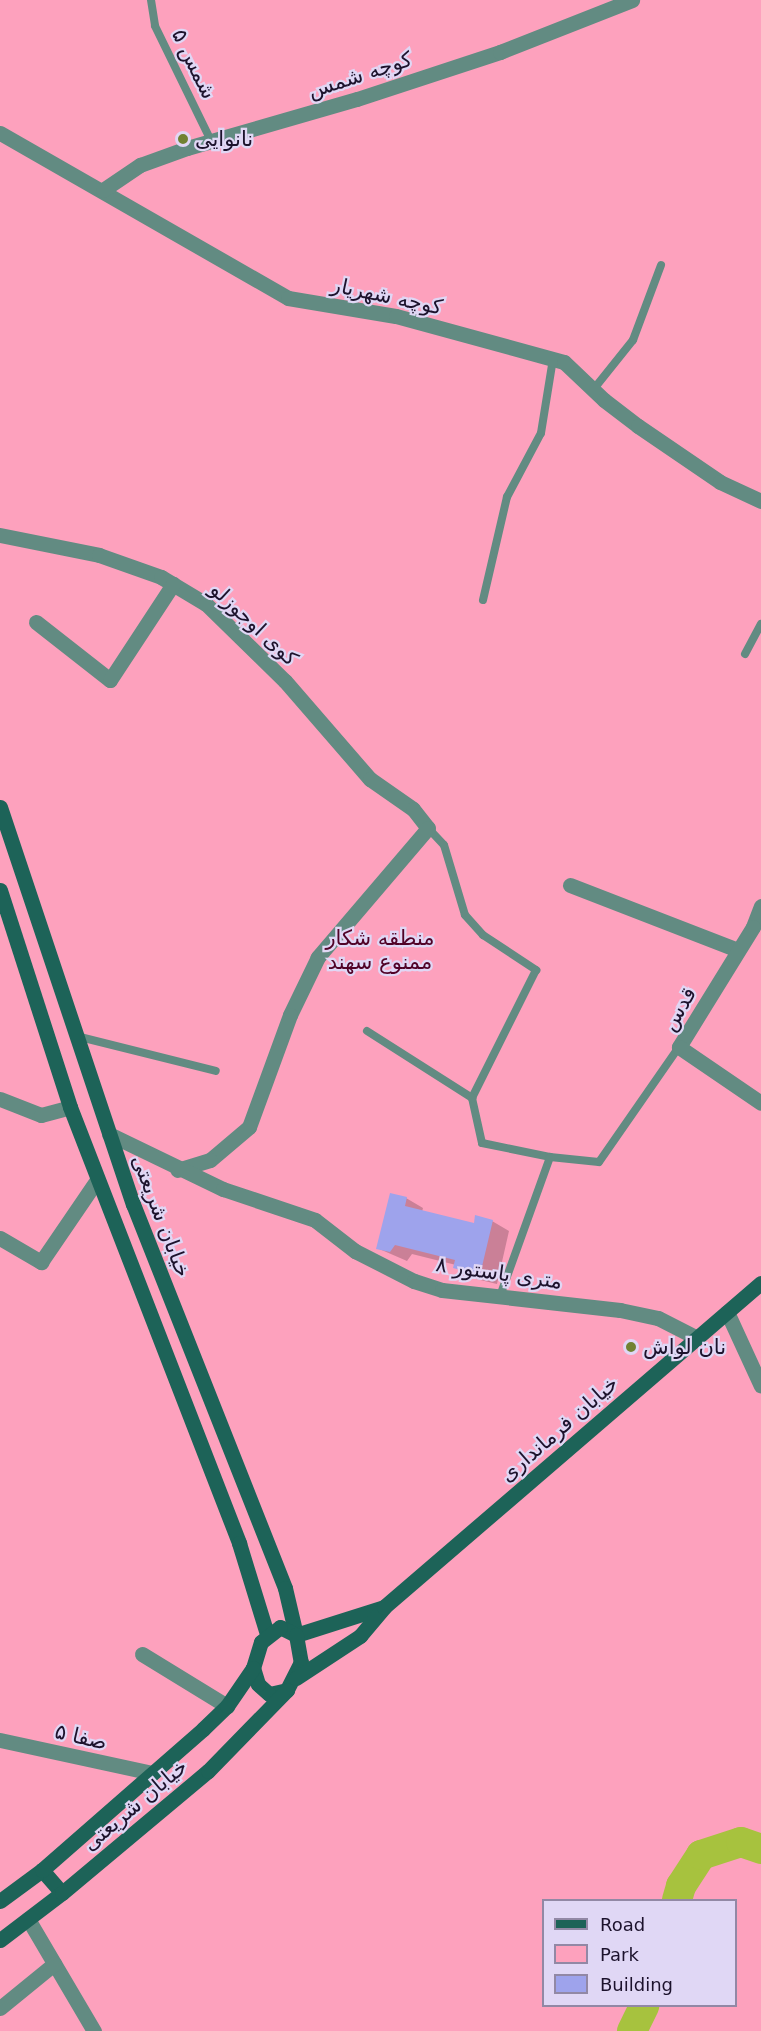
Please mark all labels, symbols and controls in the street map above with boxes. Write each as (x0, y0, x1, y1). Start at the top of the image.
street label: شمس ۵ (166, 25, 222, 103)
street label: کوچه شمس (305, 46, 415, 104)
place label: نانوایی (195, 126, 253, 152)
marker: نانوایی (176, 132, 190, 146)
street label: کوچه شهریار (329, 272, 445, 320)
street label: کوی اوجوزلو (205, 577, 303, 671)
park label: منطقه شکار ممنوع سهند (325, 925, 435, 975)
street label: قدس (656, 982, 702, 1036)
street label: خیابان شریعتی (126, 1151, 196, 1281)
street label: ۸ متری پاستور (434, 1252, 564, 1294)
place label: نان لواش (643, 1334, 726, 1360)
marker: نان لواش (624, 1340, 638, 1354)
street label: خیابان فرمانداری (495, 1371, 623, 1487)
street label: صفا ۵ (52, 1719, 110, 1755)
street label: خیابان شریعتی (77, 1754, 193, 1856)
legend (542, 1899, 737, 2007)
text: Road (600, 1914, 645, 1935)
text: Park (600, 1944, 639, 1965)
text: Building (600, 1974, 673, 1995)

